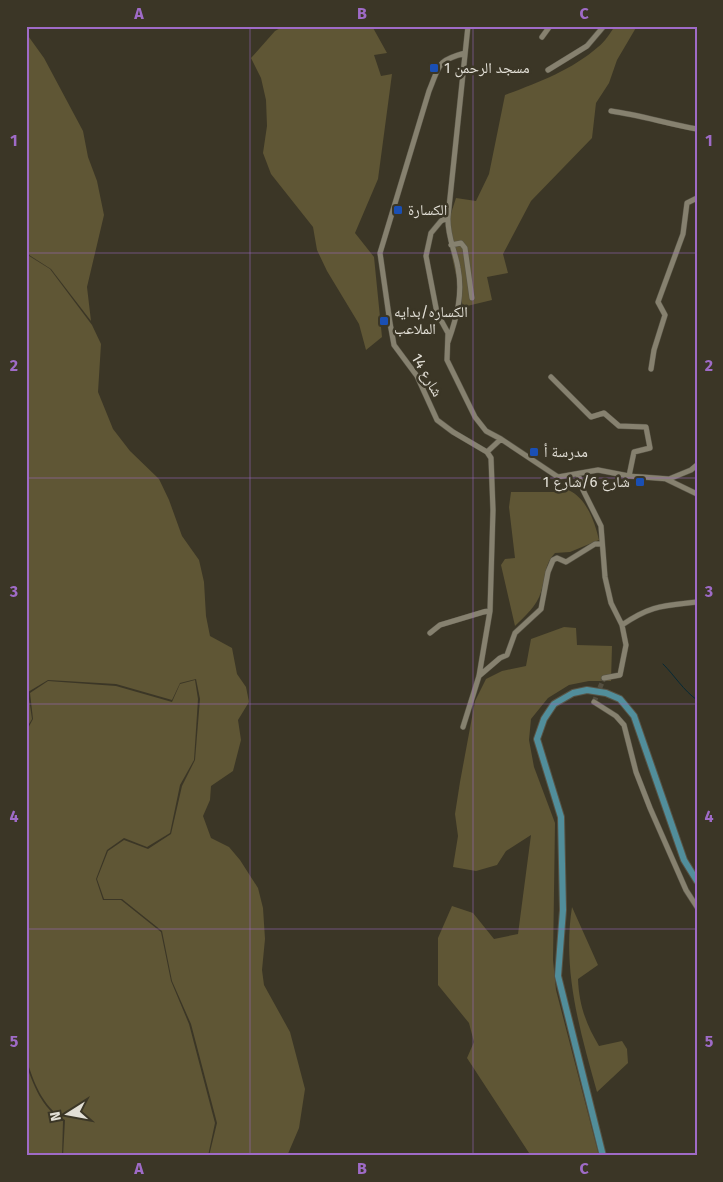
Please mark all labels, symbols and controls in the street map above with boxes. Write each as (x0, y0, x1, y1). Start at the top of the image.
text: A (133, 4, 144, 23)
text: B (357, 4, 367, 23)
text: C (579, 4, 589, 23)
place label: مسجد الرحمن 1 (444, 59, 530, 78)
marker: مسجد الرحمن 1 (428, 62, 440, 74)
text: 1 (10, 131, 18, 150)
text: 1 (705, 131, 713, 150)
place label: الكسارة (408, 201, 447, 219)
marker: الكسارة (392, 204, 404, 216)
place label: الكساره/بدايه الملاعب (394, 303, 468, 338)
marker: الكساره/بدايه الملاعب (378, 315, 390, 327)
street label: شارع 14 (407, 350, 447, 400)
text: 2 (10, 356, 18, 375)
text: 2 (705, 356, 713, 375)
place label: مدرسة أ (544, 443, 588, 461)
marker: مدرسة أ (528, 446, 540, 458)
place label: شارع 6/شارع 1 (543, 473, 630, 492)
marker: شارع 6/شارع 1 (634, 476, 646, 488)
text: 3 (9, 582, 18, 601)
text: 3 (704, 582, 713, 601)
text: 4 (9, 807, 19, 826)
text: 4 (704, 807, 714, 826)
text: 5 (10, 1032, 19, 1051)
text: 5 (705, 1032, 714, 1051)
north arrow (42, 1090, 92, 1140)
text: N (46, 1110, 65, 1123)
text: A (133, 1159, 144, 1178)
text: B (357, 1159, 367, 1178)
text: C (579, 1159, 589, 1178)

